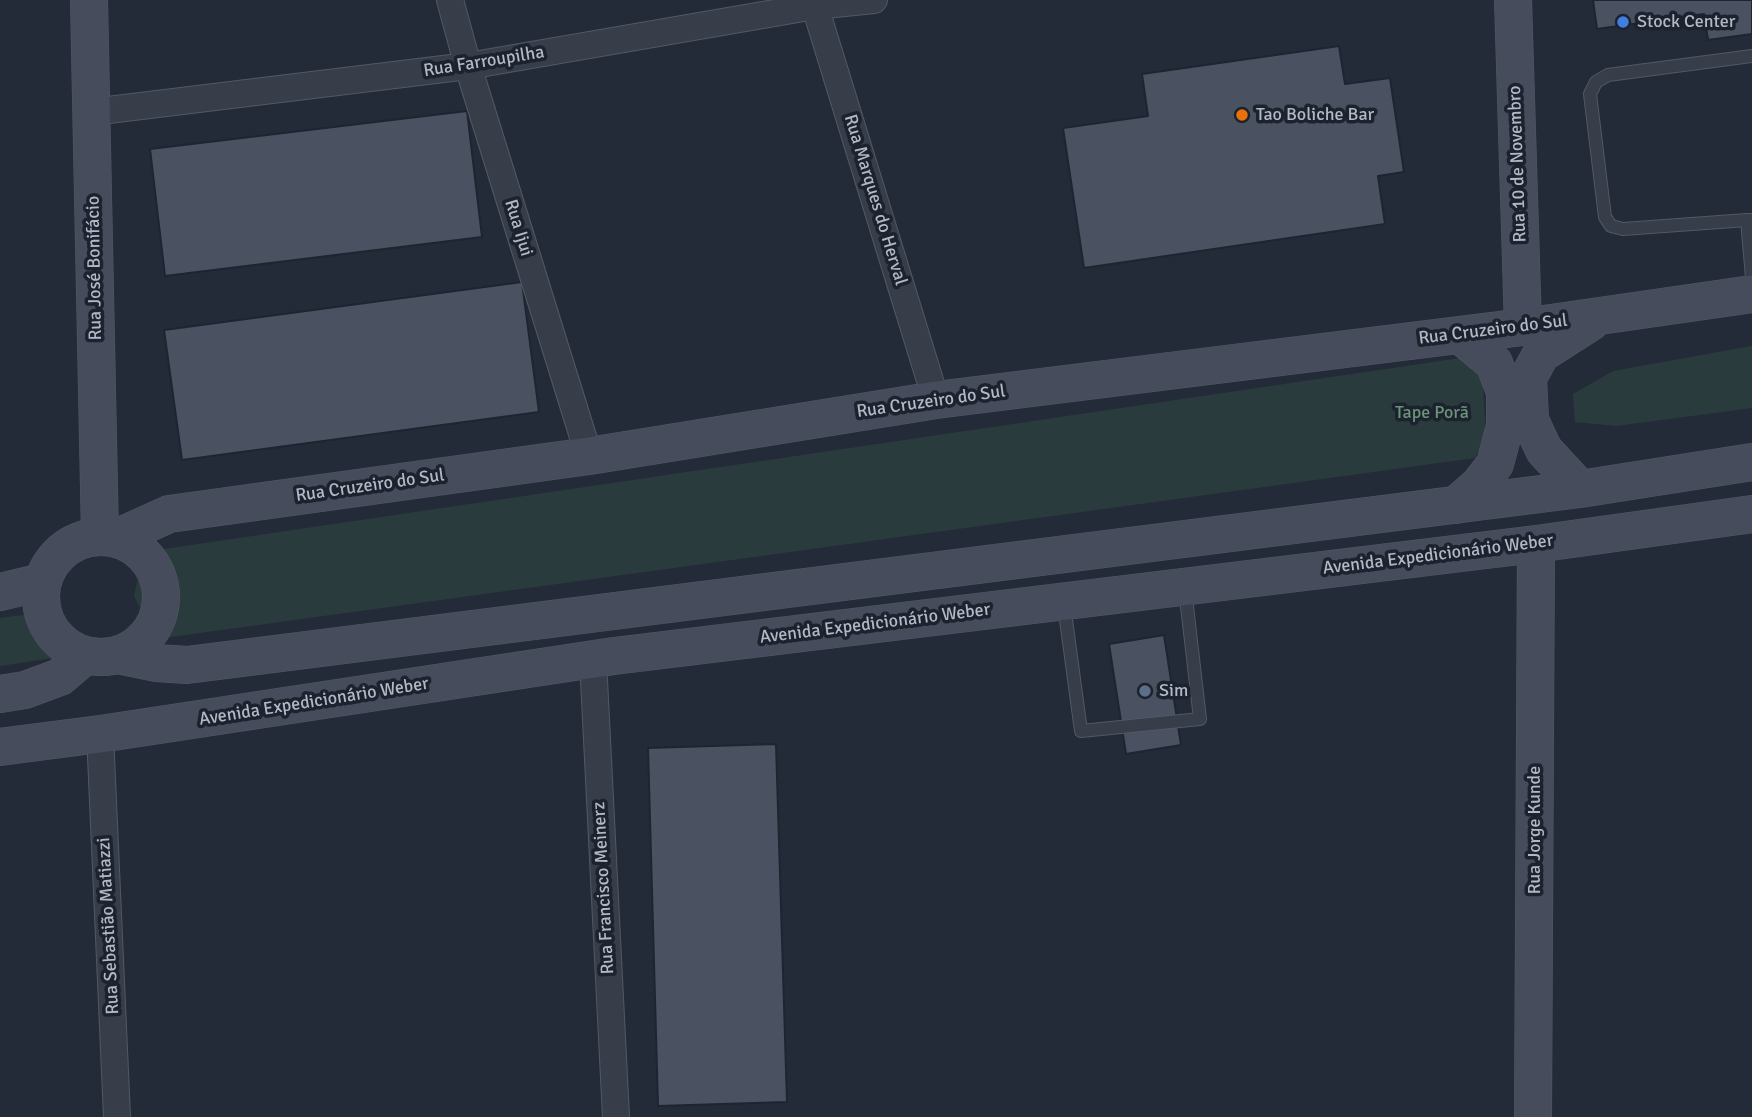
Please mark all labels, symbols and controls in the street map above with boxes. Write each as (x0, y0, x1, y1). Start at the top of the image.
place label: Stock Center (1637, 11, 1735, 33)
marker: Stock Center (1615, 14, 1631, 30)
street label: Rua Farroupilha (422, 42, 546, 82)
street label: Rua 10 de Novembro (1504, 85, 1532, 243)
place label: Tao Boliche Bar (1256, 104, 1374, 126)
marker: Tao Boliche Bar (1234, 107, 1250, 123)
street label: Rua Marques do Herval (839, 112, 911, 288)
street label: Rua José Bonifácio (83, 196, 107, 340)
street label: Rua Ijui (499, 197, 537, 259)
street label: Rua Cruzeiro do Sul (1417, 310, 1569, 350)
street label: Rua Cruzeiro do Sul (855, 381, 1007, 423)
park label: Tape Porã (1395, 402, 1469, 424)
street label: Rua Cruzeiro do Sul (294, 465, 446, 507)
street label: Avenida Expedicionário Weber (1322, 530, 1554, 580)
street label: Avenida Expedicionário Weber (759, 599, 991, 649)
street label: Avenida Expedicionário Weber (198, 673, 430, 731)
place label: Sim (1159, 680, 1188, 702)
marker: Sim (1137, 683, 1153, 699)
street label: Rua Jorge Kunde (1524, 766, 1546, 894)
street label: Rua Francisco Meinerz (589, 801, 619, 975)
street label: Rua Sebastião Matiazzi (94, 837, 124, 1015)

